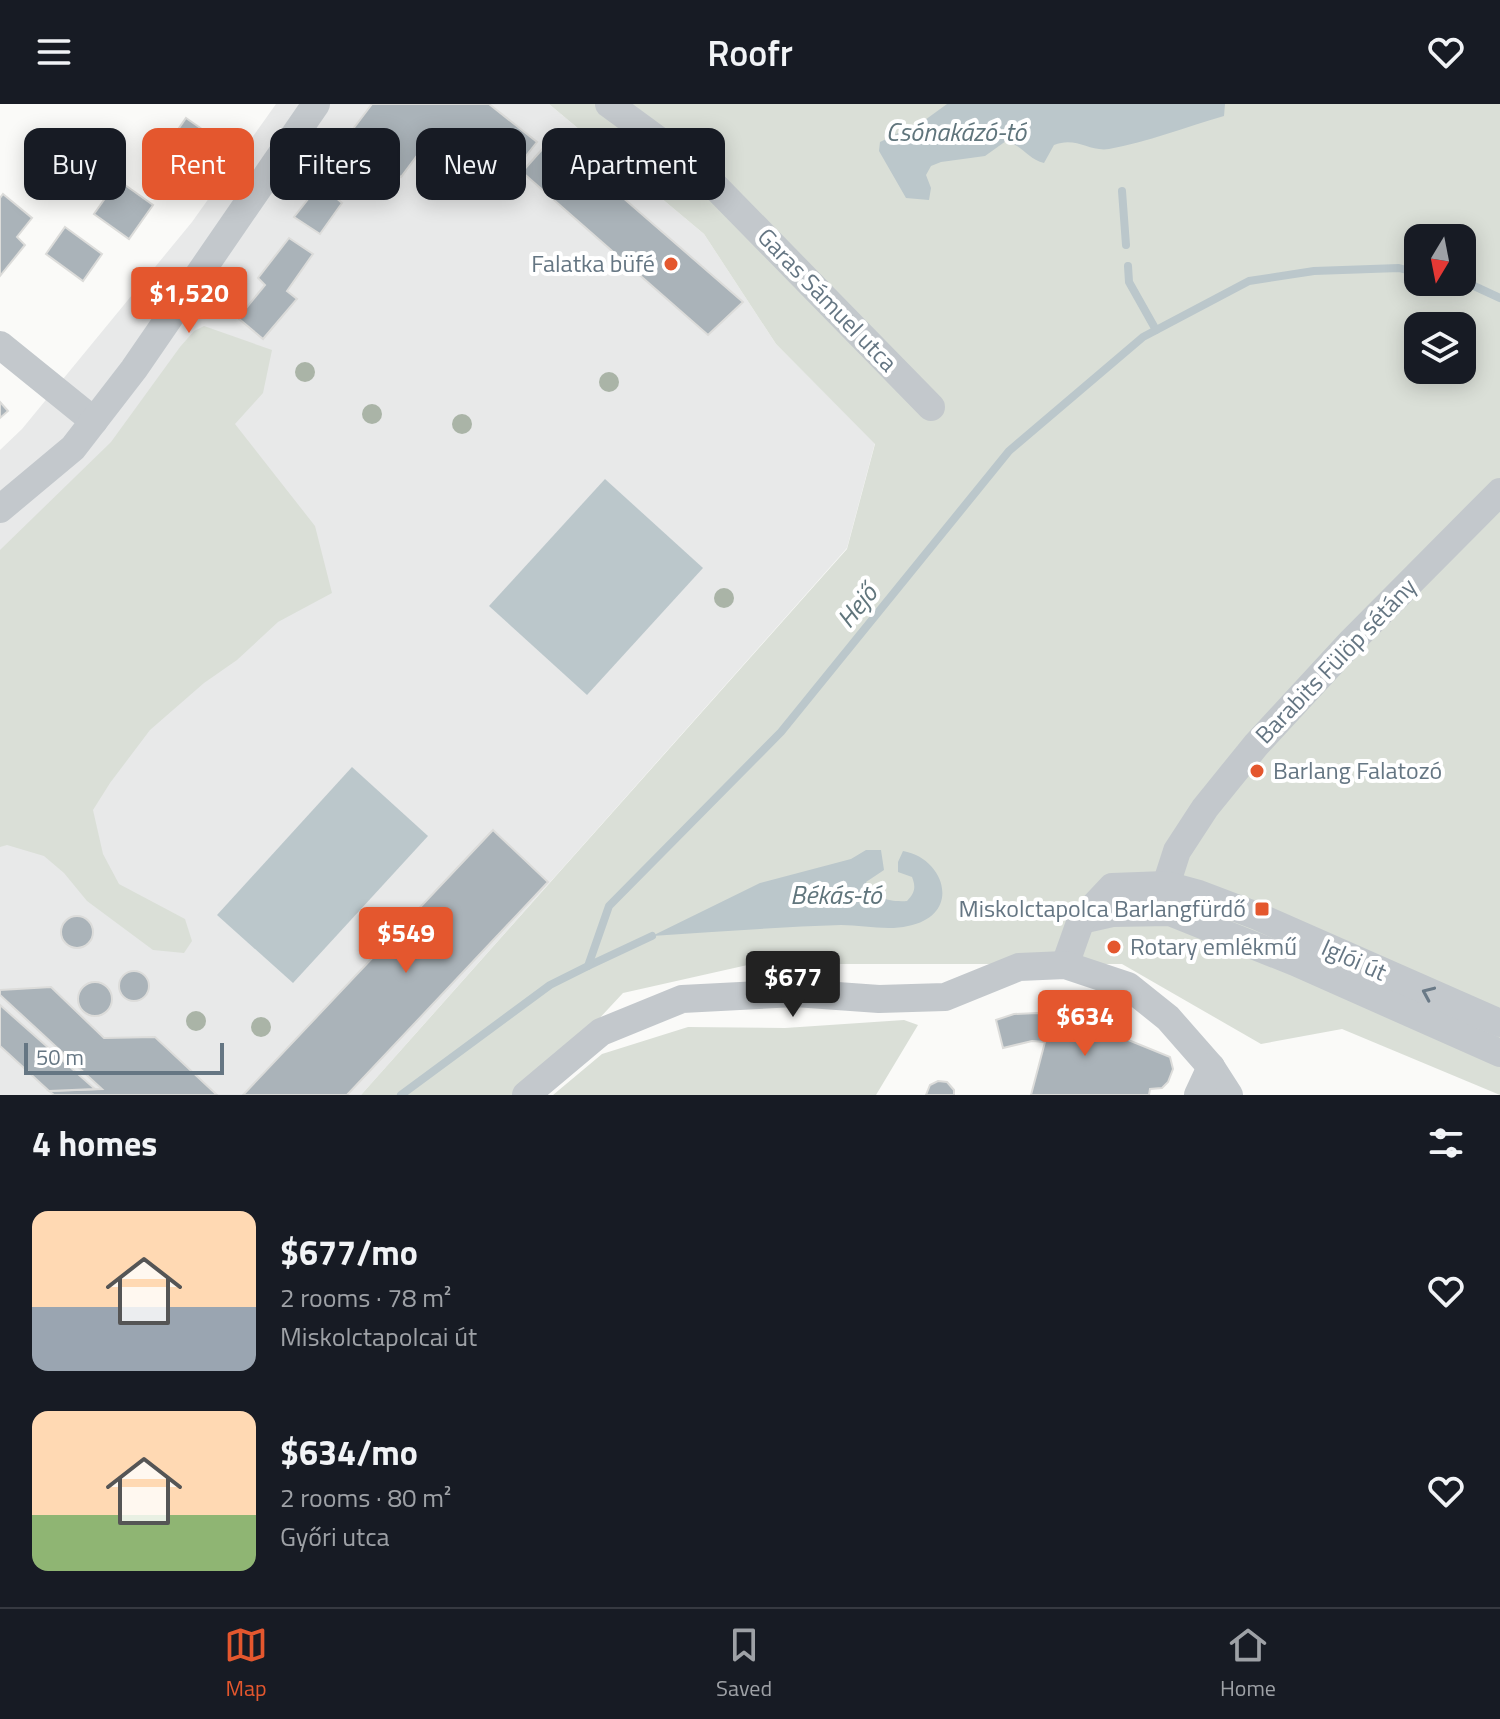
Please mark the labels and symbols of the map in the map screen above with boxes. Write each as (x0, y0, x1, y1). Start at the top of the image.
water label: Csónakázó-tó (886, 112, 1027, 151)
street label: Garas Sámuel utca (749, 219, 906, 379)
north arrow (1404, 224, 1476, 296)
place label: Falatka büfé (531, 245, 655, 281)
marker: Falatka büfé (662, 255, 680, 273)
pin: $1,520 (124, 267, 254, 335)
street label: Barabits Fülöp sétány (1246, 569, 1425, 752)
water label: Hejő (827, 572, 889, 636)
place label: Barlang Falatozó (1273, 752, 1442, 788)
marker: Barlang Falatozó (1248, 762, 1266, 780)
water label: Békás-tó (790, 875, 883, 914)
place label: Miskolctapolca Barlangfürdő (959, 890, 1246, 926)
marker: Miskolctapolca Barlangfürdő (1253, 900, 1271, 918)
pin: $549 (359, 907, 453, 975)
place label: Rotary emlékmű (1130, 928, 1297, 964)
street label: Iglói út (1316, 929, 1393, 990)
marker: Rotary emlékmű (1105, 938, 1123, 956)
pin: $677 (746, 951, 840, 1019)
one-way arrow (1422, 987, 1436, 1003)
pin: $634 (1038, 990, 1132, 1058)
scale bar (24, 1039, 224, 1075)

